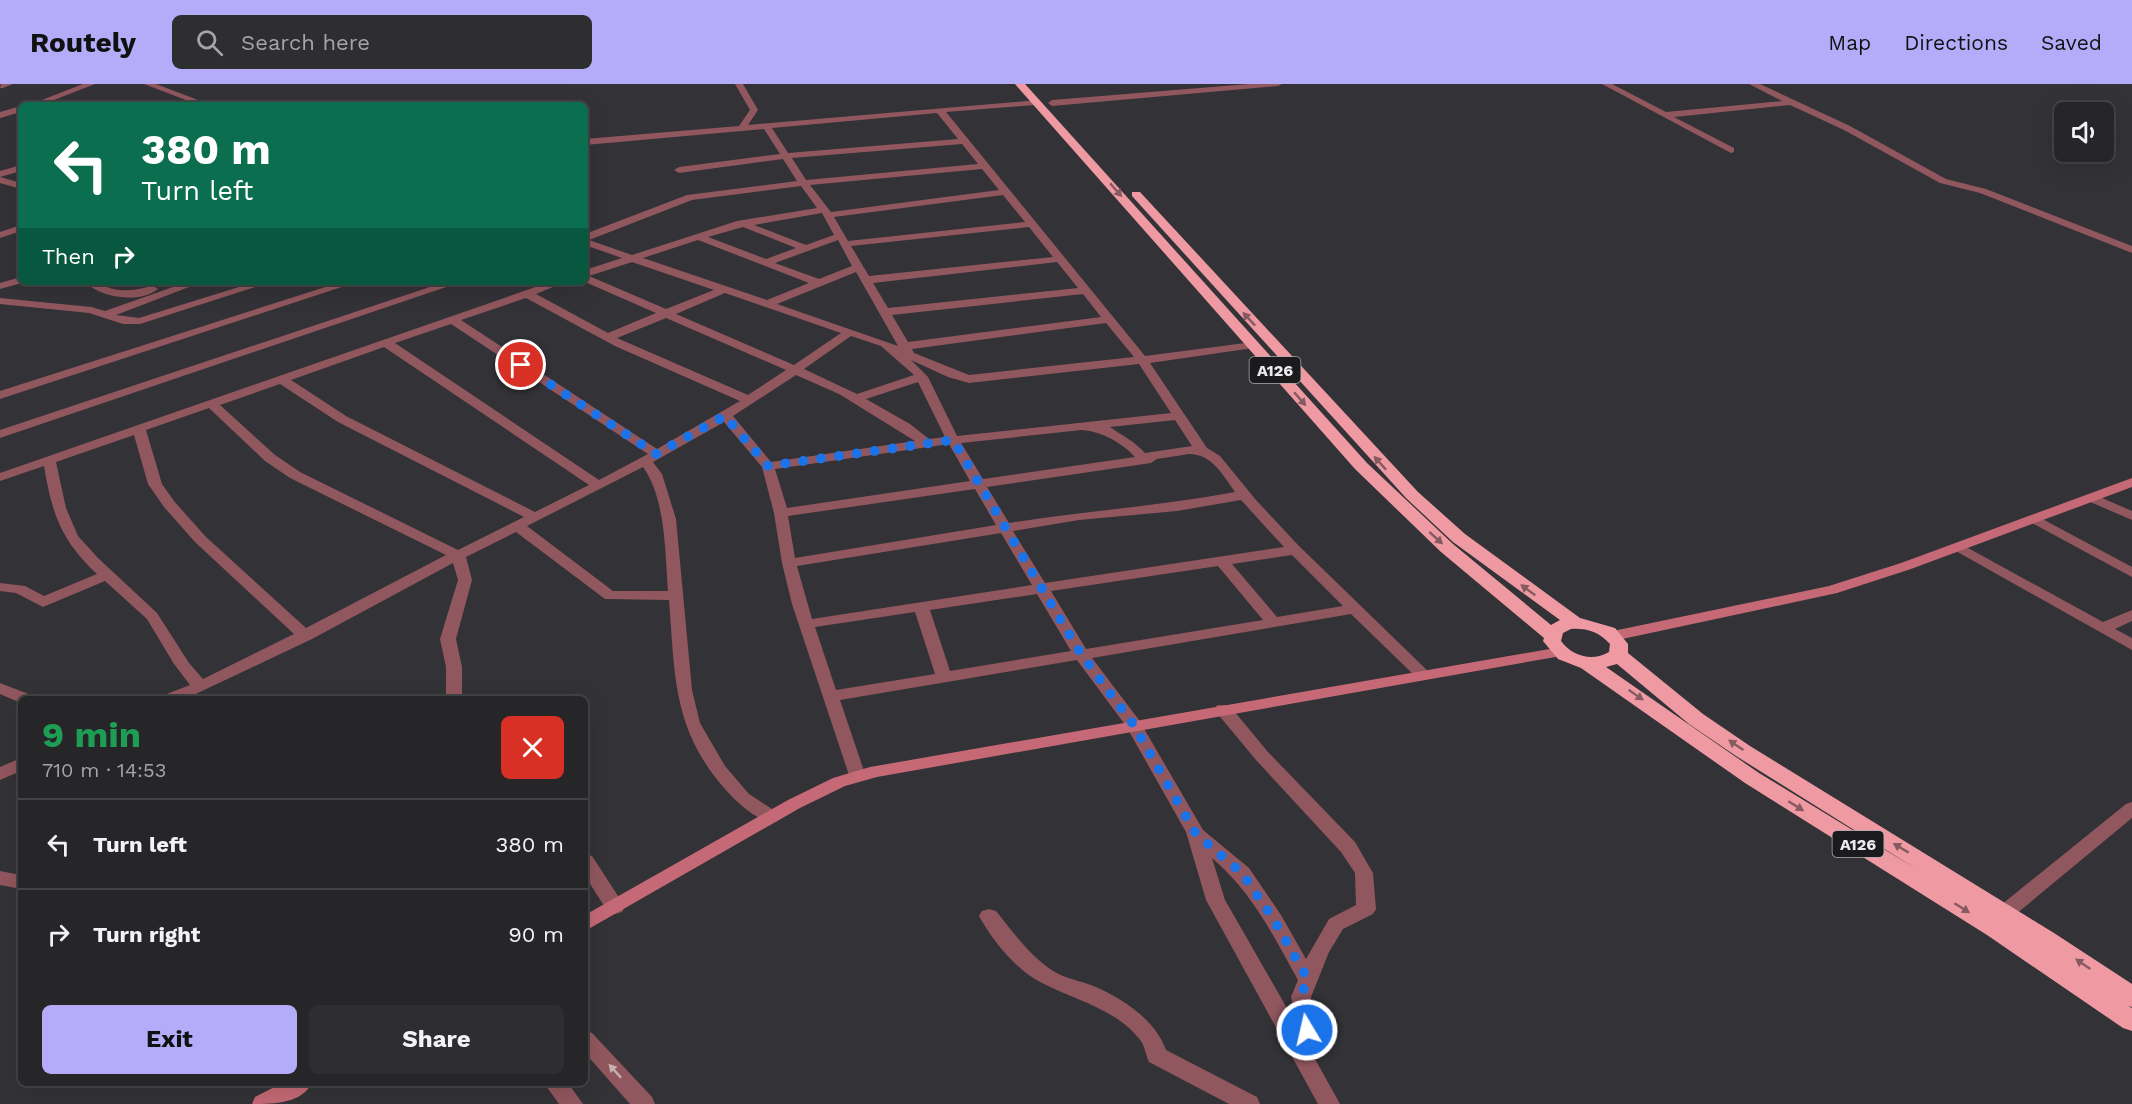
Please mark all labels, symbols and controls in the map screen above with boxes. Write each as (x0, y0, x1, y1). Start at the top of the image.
search box (172, 15, 592, 69)
text: Routely (30, 26, 136, 59)
icon: search (193, 26, 226, 59)
text: Search here (241, 30, 370, 55)
text: Map (1828, 30, 1871, 55)
text: Directions (1904, 30, 2008, 55)
text: Saved (2041, 30, 2102, 55)
map controls (2054, 102, 2114, 162)
button: sound (2054, 102, 2114, 162)
text: 380 m (141, 125, 271, 174)
icon: left (42, 126, 120, 204)
text: Turn left (141, 175, 253, 207)
one-way arrow (1109, 182, 1123, 197)
icon: right (107, 240, 140, 273)
text: Then (42, 244, 95, 269)
one-way arrow (1242, 311, 1256, 326)
pin (495, 339, 546, 390)
icon: arrive (504, 348, 537, 381)
road number: A126 (1250, 357, 1300, 383)
one-way arrow (1293, 391, 1306, 406)
one-way arrow (1374, 456, 1387, 471)
one-way arrow (1428, 531, 1443, 544)
one-way arrow (1520, 584, 1535, 596)
one-way arrow (1627, 689, 1643, 701)
text: 9 min (42, 714, 141, 756)
button: close (501, 716, 564, 779)
one-way arrow (1728, 739, 1744, 751)
text: 710 m · 14:53 (42, 758, 166, 782)
one-way arrow (1788, 800, 1804, 811)
icon: left (42, 828, 75, 861)
road number: A126 (1832, 831, 1884, 857)
text: Turn left (93, 832, 187, 857)
text: 380 m (495, 832, 564, 857)
one-way arrow (1893, 843, 1909, 854)
one-way arrow (1954, 903, 1970, 914)
icon: right (42, 918, 75, 951)
text: Turn right (93, 922, 200, 947)
text: 90 m (508, 922, 564, 947)
one-way arrow (2076, 958, 2092, 970)
position arrow (1275, 998, 1339, 1062)
button: Exit (42, 1005, 297, 1074)
button: Share (309, 1005, 564, 1074)
one-way arrow (609, 1064, 622, 1079)

